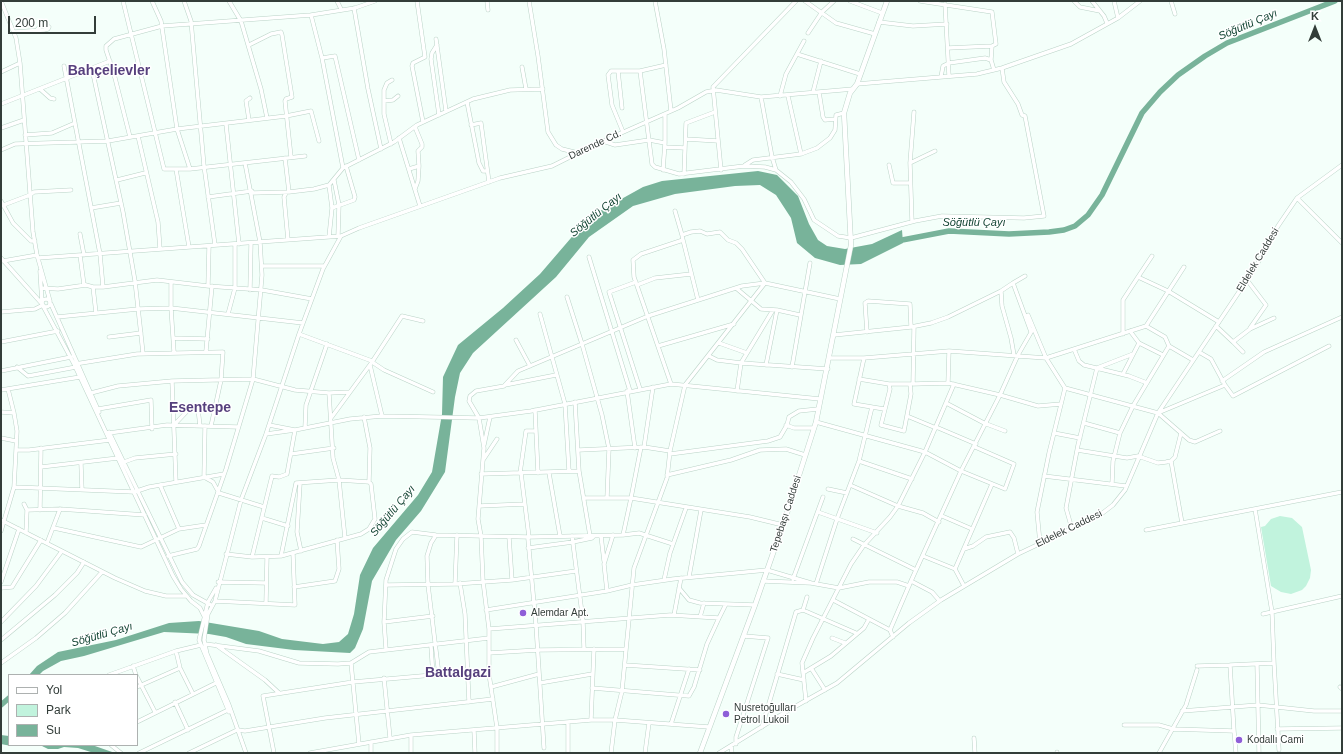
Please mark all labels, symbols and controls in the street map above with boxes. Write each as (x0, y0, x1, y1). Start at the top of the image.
water label: Söğütlü Çayı (1216, 7, 1280, 43)
scale bar (10, 8, 98, 34)
north arrow (1295, 8, 1335, 48)
text: K (1311, 10, 1319, 22)
text: 200 m (15, 16, 48, 30)
district label: Bahçelievler (68, 63, 150, 79)
street label: Darende Cd. (567, 128, 623, 162)
water label: Söğütlü Çayı (567, 190, 625, 240)
water label: Söğütlü Çayı (943, 216, 1005, 230)
street label: Eldelek Caddesi (1234, 226, 1282, 294)
district label: Esentepe (169, 400, 231, 416)
street label: Tepebaşı Caddesi (768, 474, 804, 554)
water label: Söğütlü Çayı (368, 483, 418, 539)
street label: Eldelek Caddesi (1034, 508, 1104, 550)
place label: Alemdar Apt. (531, 607, 589, 619)
marker: Alemdar Apt. (518, 608, 528, 618)
water label: Söğütlü Çayı (70, 620, 134, 650)
district label: Battalgazi (425, 665, 491, 681)
legend (8, 674, 138, 746)
text: Yol (46, 683, 62, 697)
place label: Nusretoğulları Petrol Lukoil (734, 702, 796, 726)
text: Park (46, 703, 71, 717)
marker: Nusretoğulları Petrol Lukoil (721, 709, 731, 719)
text: Su (46, 723, 61, 737)
place label: Kodallı Cami (1247, 734, 1304, 746)
marker: Kodallı Cami (1234, 735, 1244, 745)

